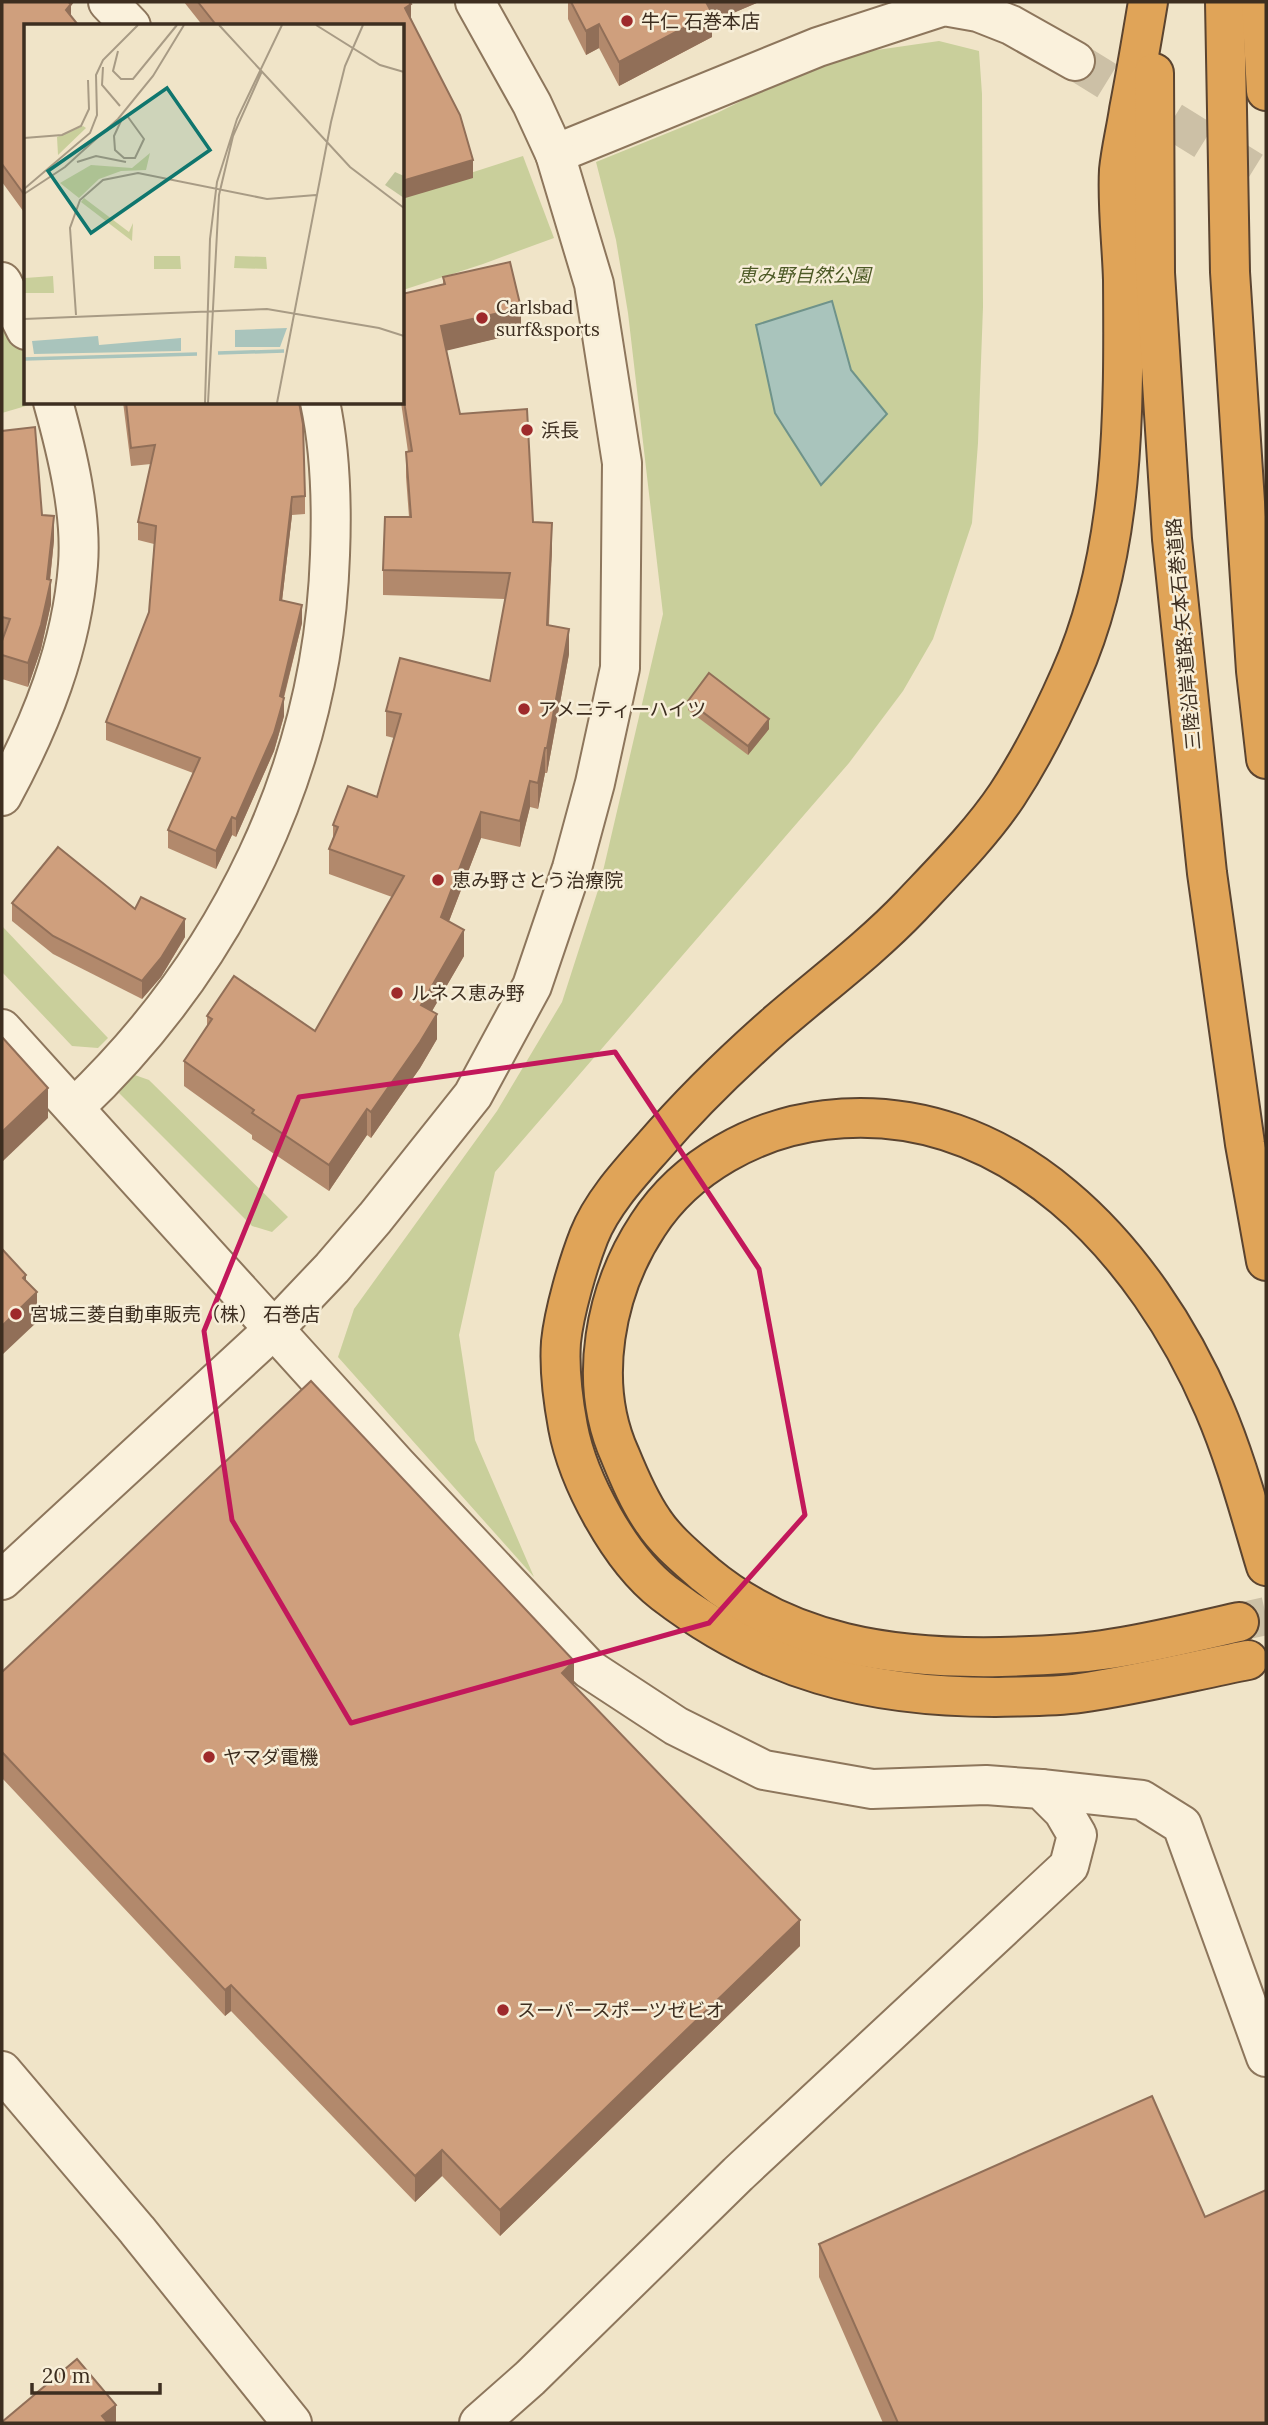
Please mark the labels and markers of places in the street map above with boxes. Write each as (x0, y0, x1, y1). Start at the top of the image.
place label: 牛仁 石巻本店 (641, 9, 760, 33)
marker: 牛仁 石巻本店 (619, 13, 635, 29)
place label: Carlsbad surf&sports (496, 295, 600, 341)
marker: Carlsbad surf&sports (474, 310, 490, 326)
place label: 浜長 (541, 418, 579, 442)
marker: 浜長 (519, 422, 535, 438)
place label: アメニティーハイツ (538, 697, 706, 721)
marker: アメニティーハイツ (516, 701, 532, 717)
place label: 恵み野さとう治療院 (452, 868, 623, 892)
marker: 恵み野さとう治療院 (430, 872, 446, 888)
place label: ルネス恵み野 (411, 981, 525, 1005)
marker: ルネス恵み野 (389, 985, 405, 1001)
place label: 宮城三菱自動車販売（株） 石巻店 (30, 1302, 320, 1326)
marker: 宮城三菱自動車販売（株） 石巻店 (8, 1306, 24, 1322)
place label: ヤマダ電機 (223, 1745, 318, 1769)
marker: ヤマダ電機 (201, 1749, 217, 1765)
place label: スーパースポーツゼビオ (517, 1998, 724, 2022)
marker: スーパースポーツゼビオ (495, 2002, 511, 2018)

